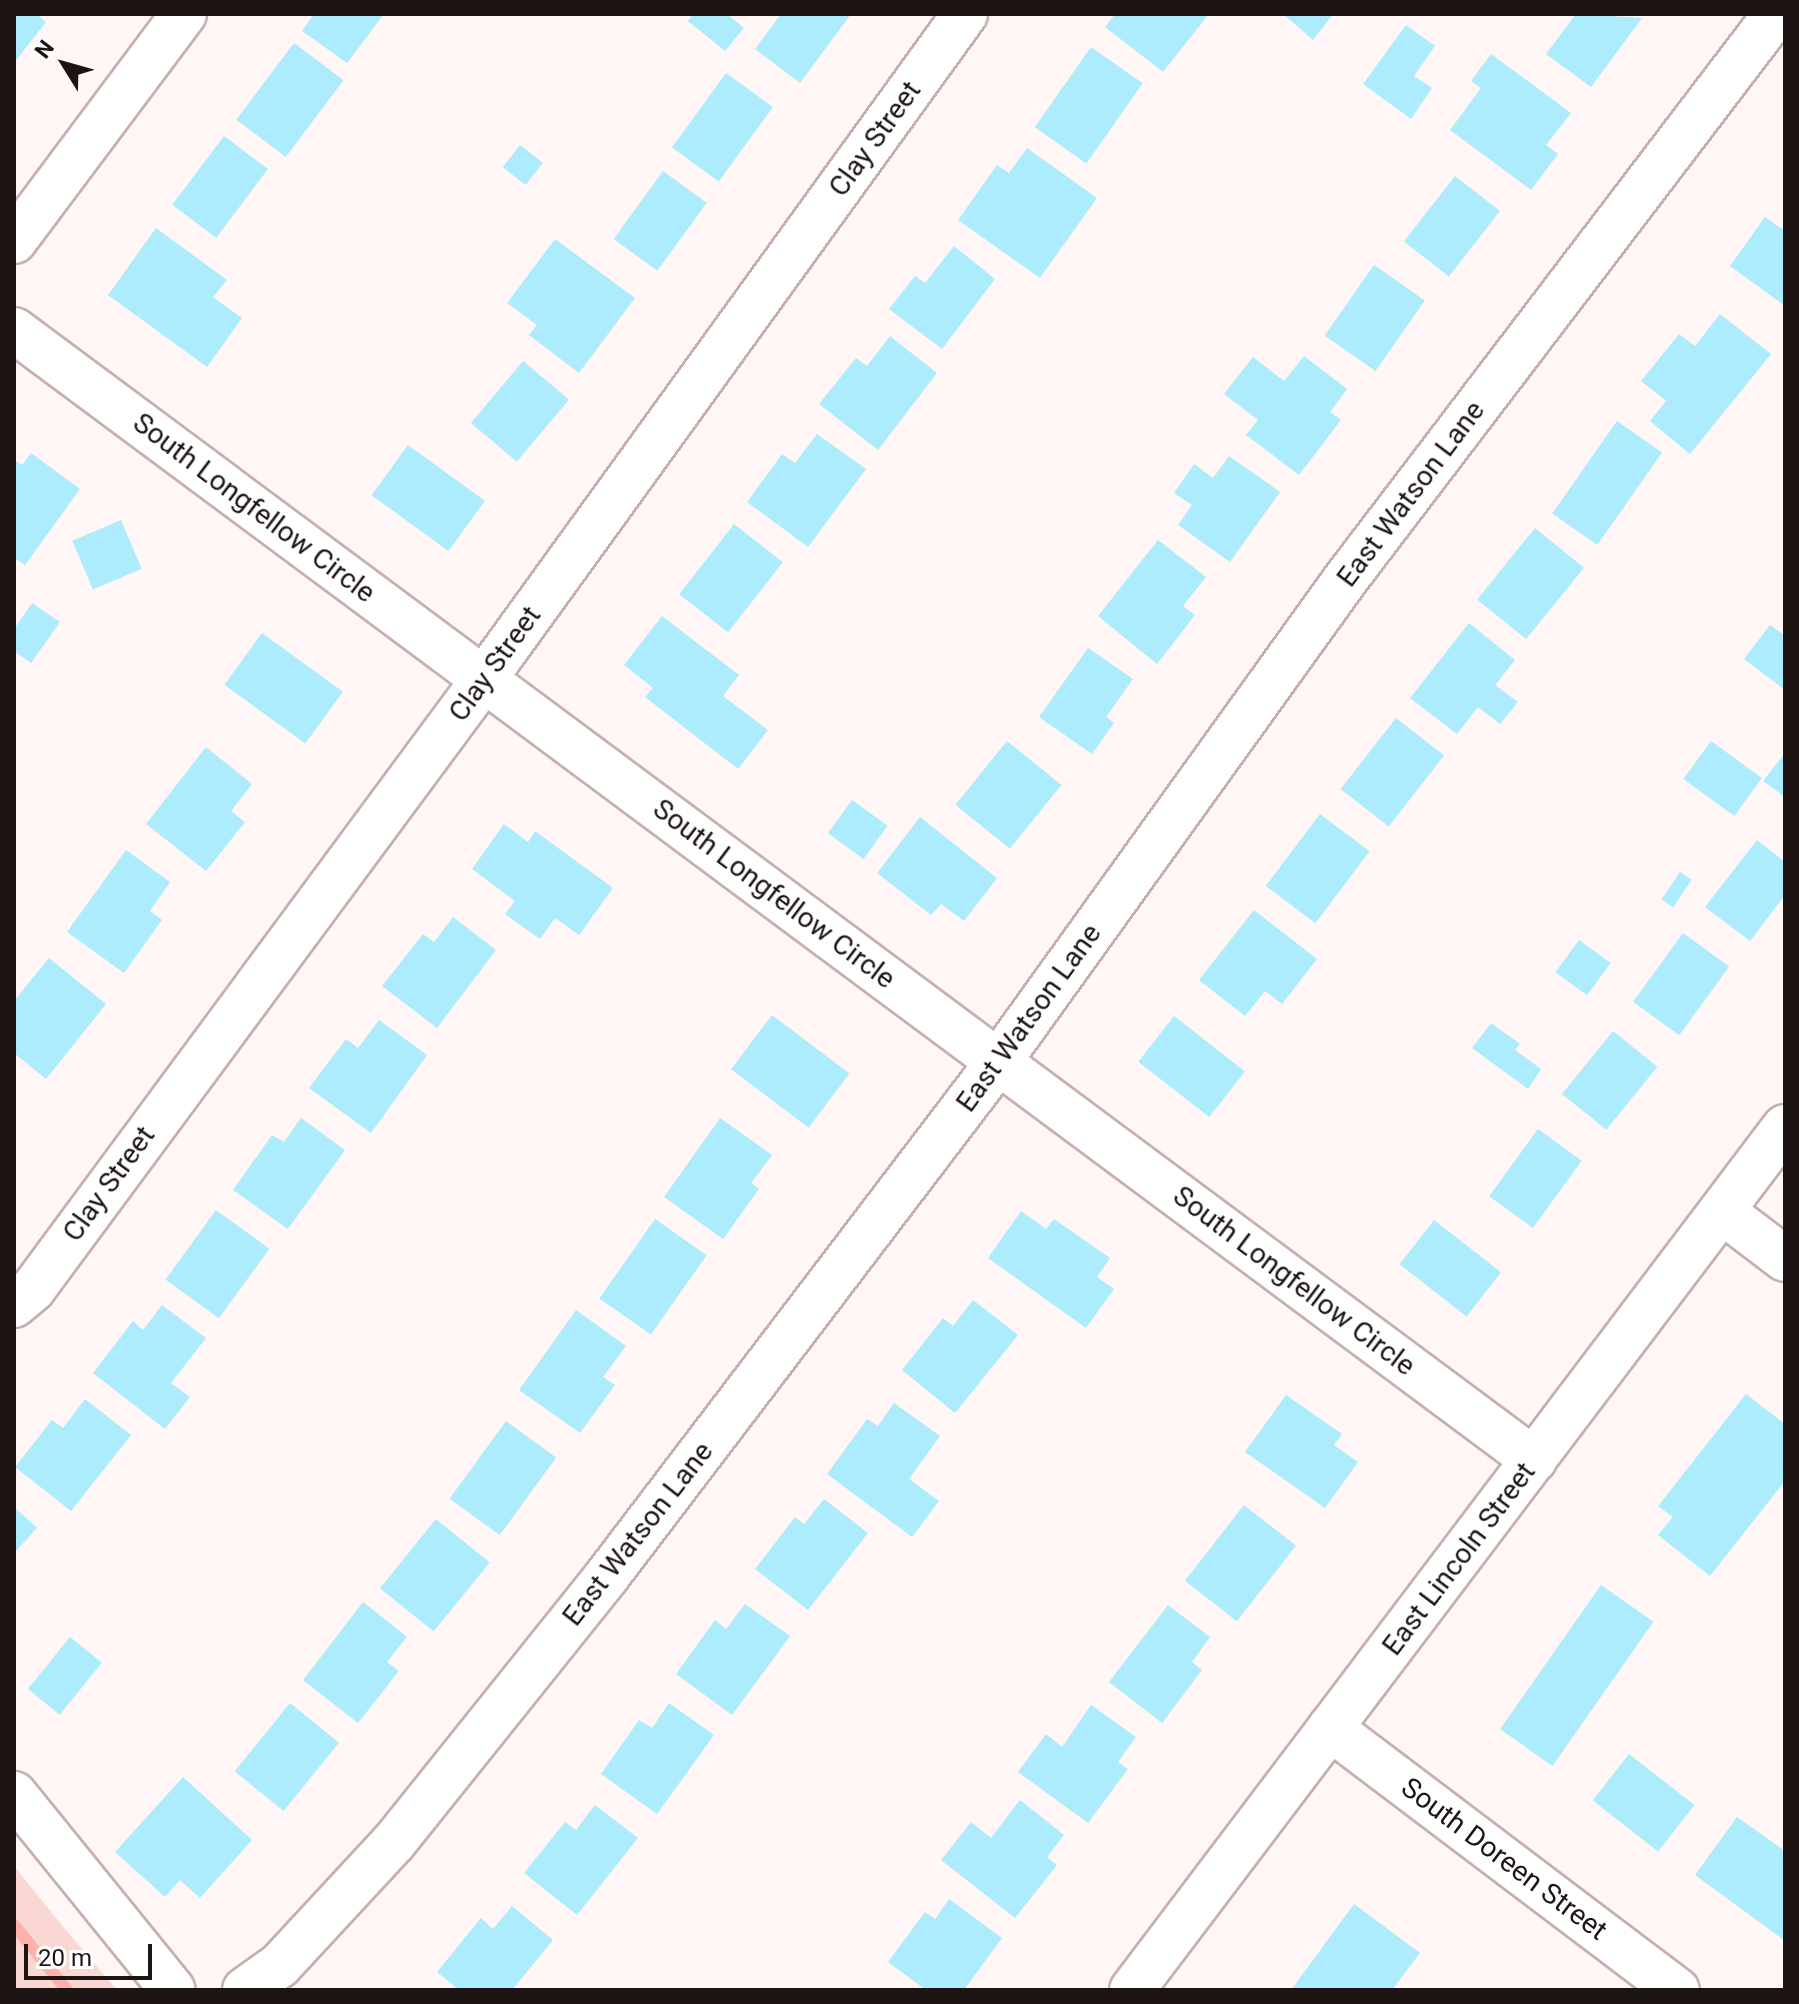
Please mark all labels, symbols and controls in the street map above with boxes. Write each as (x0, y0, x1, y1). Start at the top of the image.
north arrow (24, 24, 104, 104)
text: N (30, 36, 59, 63)
street label: Clay Street (822, 75, 928, 203)
street label: East Watson Lane (1330, 394, 1492, 594)
street label: South Longfellow Circle (126, 406, 382, 610)
street label: Clay Street (442, 600, 548, 728)
street label: South Longfellow Circle (646, 792, 902, 996)
street label: East Watson Lane (950, 918, 1108, 1118)
street label: Clay Street (56, 1120, 162, 1248)
street label: South Longfellow Circle (1166, 1179, 1422, 1383)
street label: East Watson Lane (556, 1435, 720, 1633)
street label: East Lincoln Street (1376, 1456, 1542, 1662)
street label: South Doreen Street (1394, 1771, 1614, 1947)
scale bar (28, 1928, 156, 1978)
text: 20 m (38, 1944, 92, 1972)

